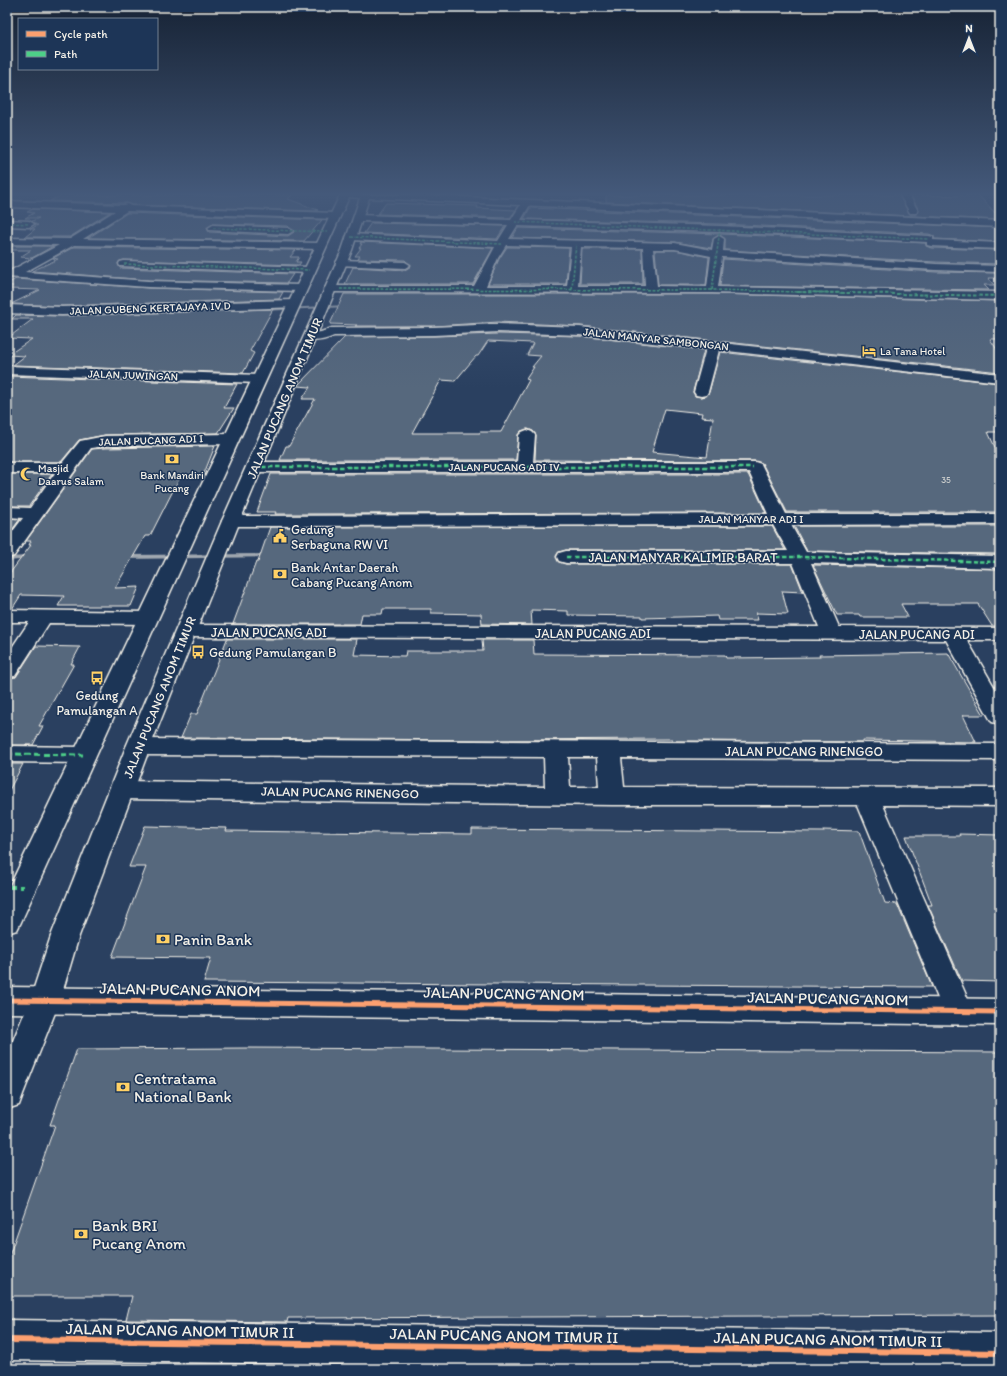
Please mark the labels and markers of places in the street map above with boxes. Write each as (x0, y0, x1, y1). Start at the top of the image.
hotel icon: La Tana Hotel (861, 343, 877, 359)
place label: La Tana Hotel (880, 345, 945, 358)
bank icon: Bank Mandiri Pucang (164, 451, 180, 467)
place label: Masjid Daarus Salam (38, 462, 105, 488)
mosque icon: Masjid Daarus Salam (19, 466, 35, 482)
place label: Bank Mandiri Pucang (140, 469, 204, 495)
place label: Gedung Serbaguna RW VI (291, 522, 388, 552)
public building icon: Gedung Serbaguna RW VI (272, 528, 288, 544)
place label: Bank Antar Daerah Cabang Pucang Anom (291, 560, 413, 590)
bank icon: Bank Antar Daerah Cabang Pucang Anom (272, 566, 288, 582)
bus stop icon: Gedung Pamulangan B (190, 644, 206, 660)
place label: Gedung Pamulangan B (209, 645, 336, 660)
bus stop icon: Gedung Pamulangan A (89, 670, 105, 686)
place label: Gedung Pamulangan A (56, 688, 138, 718)
place label: Panin Bank (174, 930, 253, 949)
bank icon: Panin Bank (155, 931, 171, 947)
place label: Centratama National Bank (134, 1069, 232, 1106)
bank icon: Centratama National Bank (115, 1079, 131, 1095)
place label: Bank BRI Pucang Anom (92, 1216, 186, 1253)
bank icon: Bank BRI Pucang Anom (73, 1226, 89, 1242)

